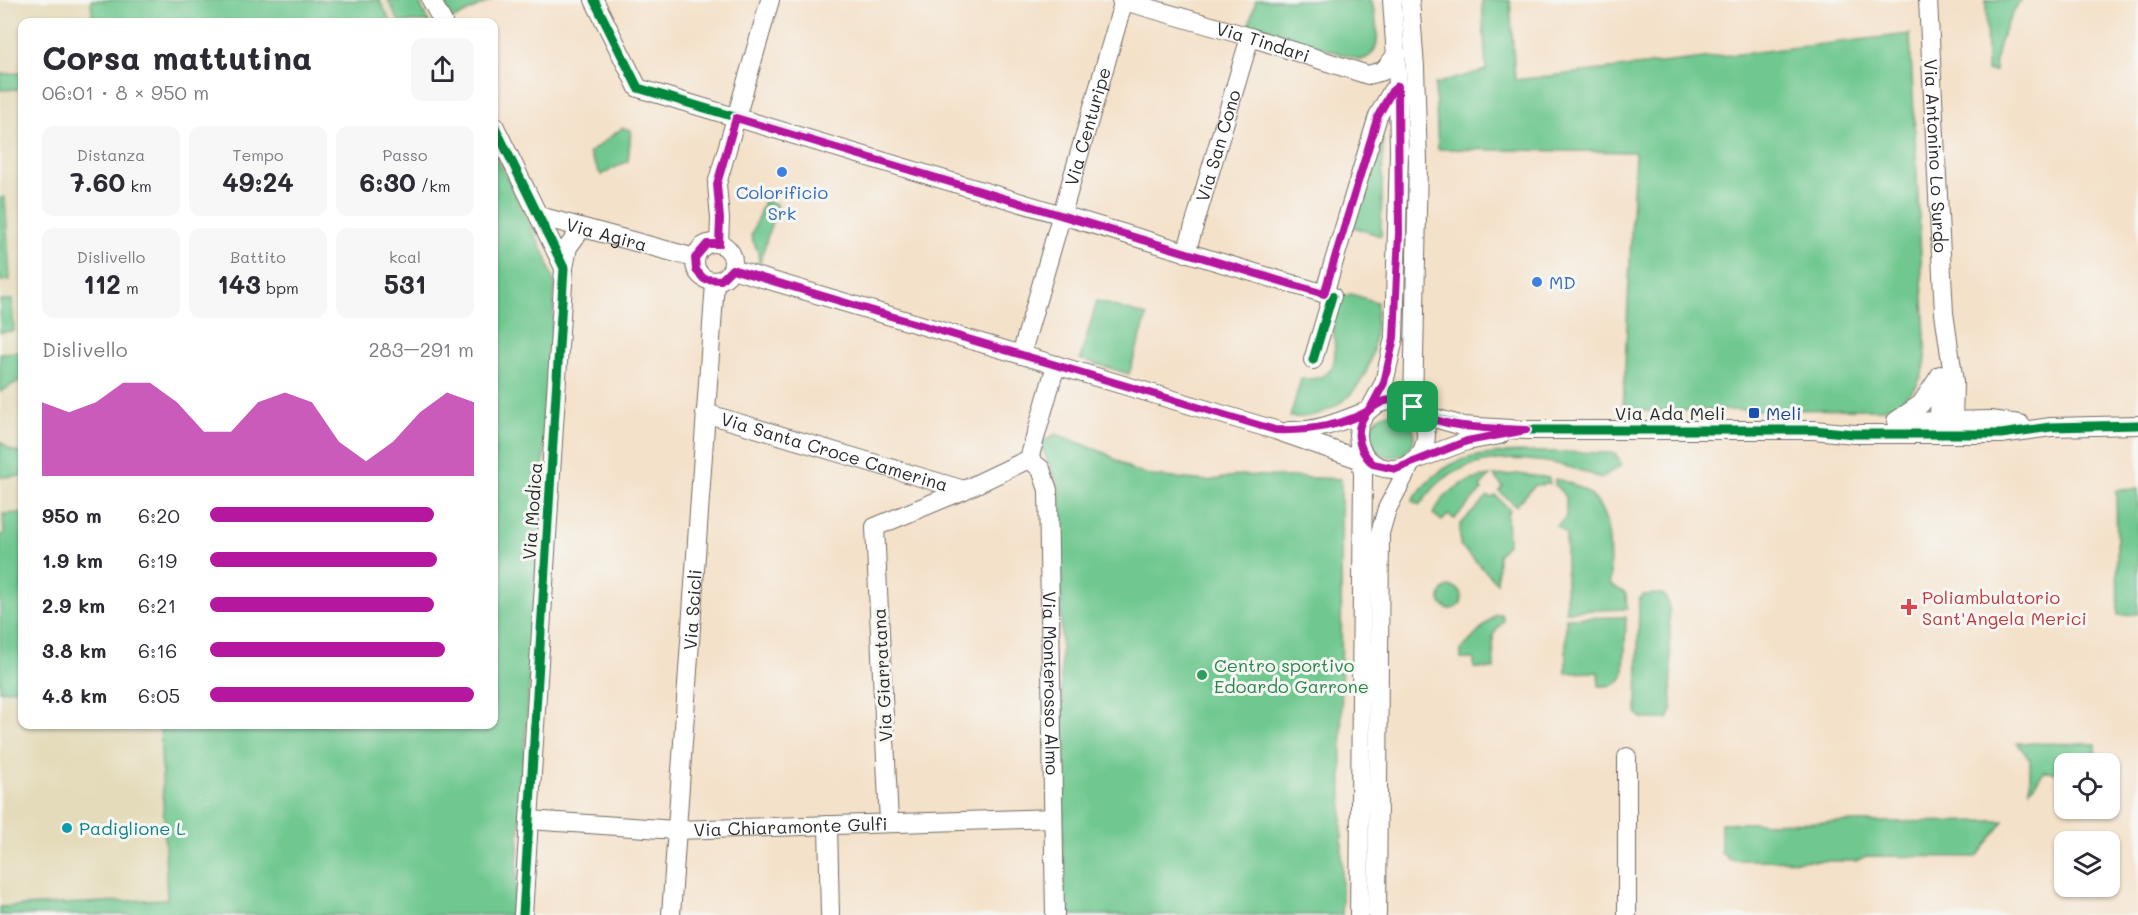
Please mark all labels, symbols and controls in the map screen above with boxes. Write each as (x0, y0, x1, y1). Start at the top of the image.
street label: Via Tindari (1213, 16, 1313, 67)
text: Corsa mattutina (42, 35, 312, 78)
button: share (411, 38, 474, 101)
street label: Via Antonino Lo Surdo (1919, 58, 1953, 254)
street label: Via Centuripe (1059, 64, 1116, 189)
text: 06:01 · 8 × 950 m (42, 79, 209, 105)
street label: Via San Cono (1190, 87, 1246, 204)
text: Distanza (77, 144, 145, 165)
text: Tempo (233, 144, 283, 165)
text: Passo (383, 144, 427, 165)
text: 7.60 (70, 165, 125, 199)
text: 49:24 (222, 165, 294, 199)
text: 6:30 (359, 165, 416, 199)
marker: Colorificio Srk (775, 165, 789, 179)
text: km (125, 175, 152, 196)
text: /km (416, 175, 451, 196)
place label: Colorificio Srk (736, 180, 829, 225)
street label: Via Agira (564, 212, 650, 257)
text: Dislivello (77, 246, 145, 267)
text: Battito (230, 246, 286, 267)
text: kcal (389, 246, 421, 267)
text: 112 (83, 267, 121, 301)
text: 143 (217, 267, 261, 301)
text: 531 (384, 267, 426, 301)
place label: MD (1549, 270, 1576, 294)
marker: MD (1530, 275, 1544, 289)
text: m (121, 277, 139, 298)
text: bpm (261, 277, 299, 298)
text: Dislivello (42, 336, 128, 362)
text: 283–291 m (368, 336, 474, 362)
pin (1387, 381, 1438, 432)
icon: arrive (1396, 390, 1429, 423)
street label: Via Ada Meli (1615, 401, 1725, 425)
place label: Meli (1766, 401, 1802, 425)
street label: Via Santa Croce Camerina (718, 406, 951, 497)
marker: Meli (1747, 406, 1761, 420)
street label: Via Modica (517, 461, 547, 561)
text: 950 m (42, 502, 102, 528)
text: 6:20 (138, 502, 180, 528)
text: 1.9 km (42, 547, 103, 573)
text: 6:19 (138, 547, 177, 573)
street label: Via Scicli (677, 569, 707, 651)
place label: Poliambulatorio Sant'Angela Merici (1922, 585, 2087, 630)
street label: Via Monterosso Almo (1038, 591, 1065, 776)
text: 2.9 km (42, 592, 105, 618)
text: 6:21 (138, 592, 176, 618)
marker: Poliambulatorio Sant'Angela Merici (1900, 598, 1918, 616)
street label: Via Giarratana (867, 608, 897, 742)
text: 3.8 km (42, 637, 106, 663)
text: 6:16 (138, 637, 177, 663)
place label: Centro sportivo Edoardo Garrone (1214, 653, 1369, 698)
marker: Centro sportivo Edoardo Garrone (1195, 668, 1209, 682)
text: 4.8 km (42, 682, 107, 708)
text: 6:05 (138, 682, 180, 708)
map controls (2054, 753, 2120, 897)
button: locate (2054, 753, 2120, 819)
street label: Via Chiaramonte Gulfi (693, 811, 888, 841)
place label: Padiglione L (79, 816, 186, 840)
marker: Padiglione L (60, 821, 74, 835)
button: layers (2054, 831, 2120, 897)

